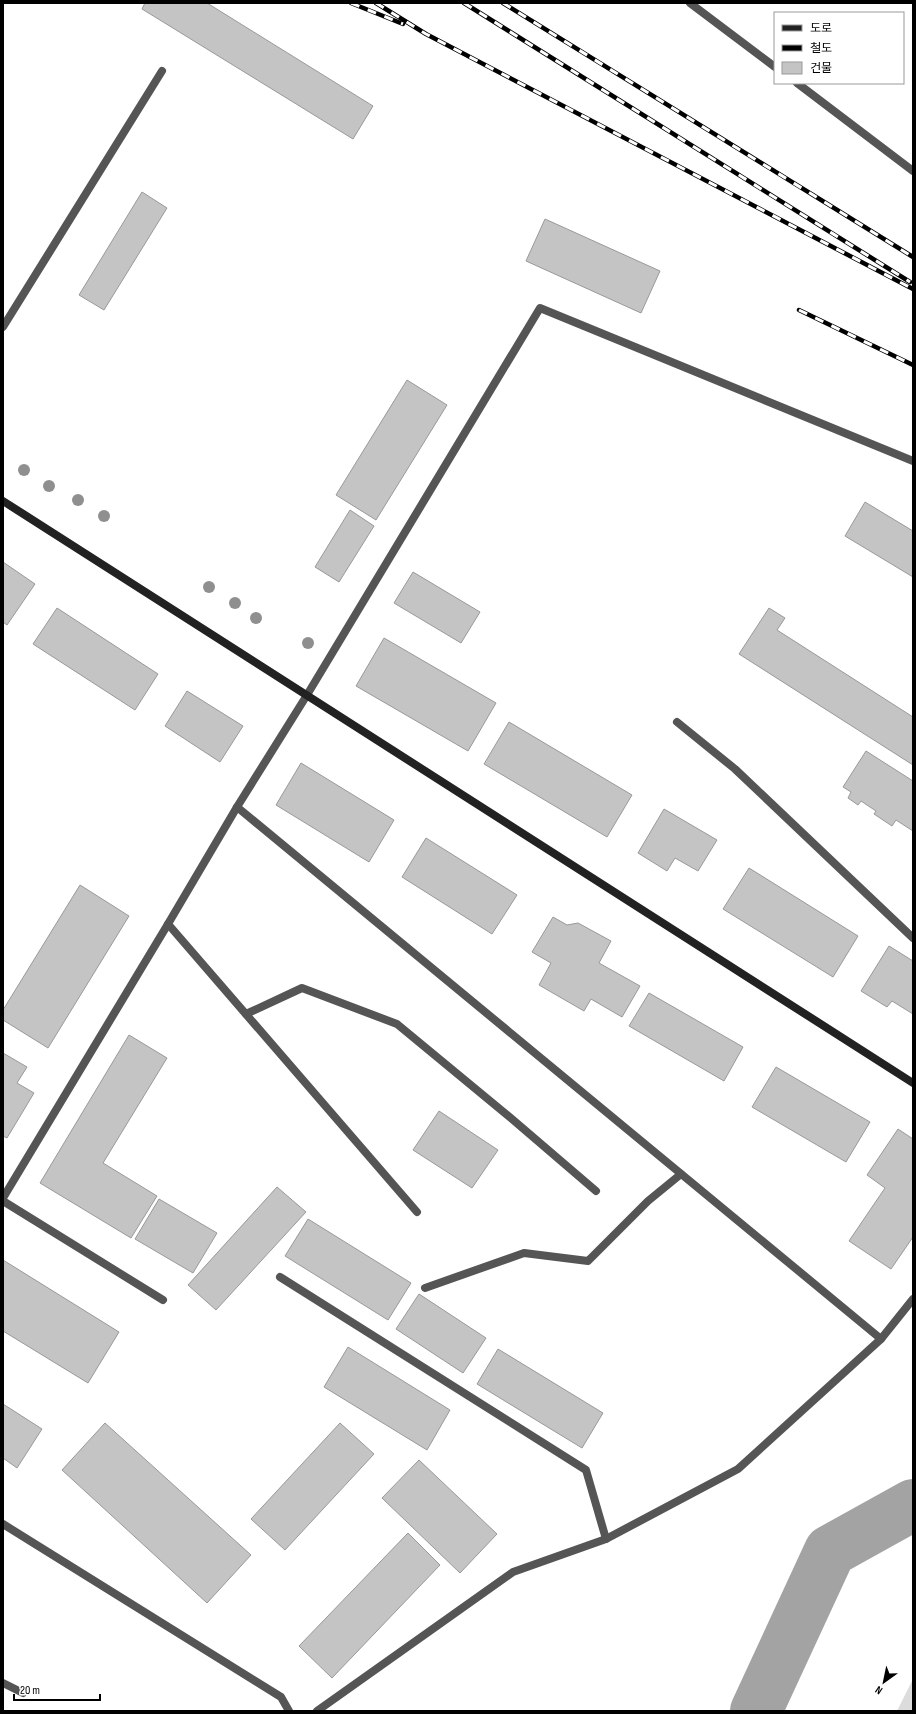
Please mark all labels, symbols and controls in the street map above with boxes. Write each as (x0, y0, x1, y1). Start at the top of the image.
legend (774, 12, 904, 84)
text: 도로 (810, 21, 832, 36)
text: 철도 (810, 41, 832, 56)
text: 건물 (810, 61, 832, 76)
north arrow (864, 1662, 904, 1702)
scale bar (14, 1676, 100, 1702)
text: 20 m (20, 1683, 40, 1698)
text: N (873, 1683, 885, 1697)

